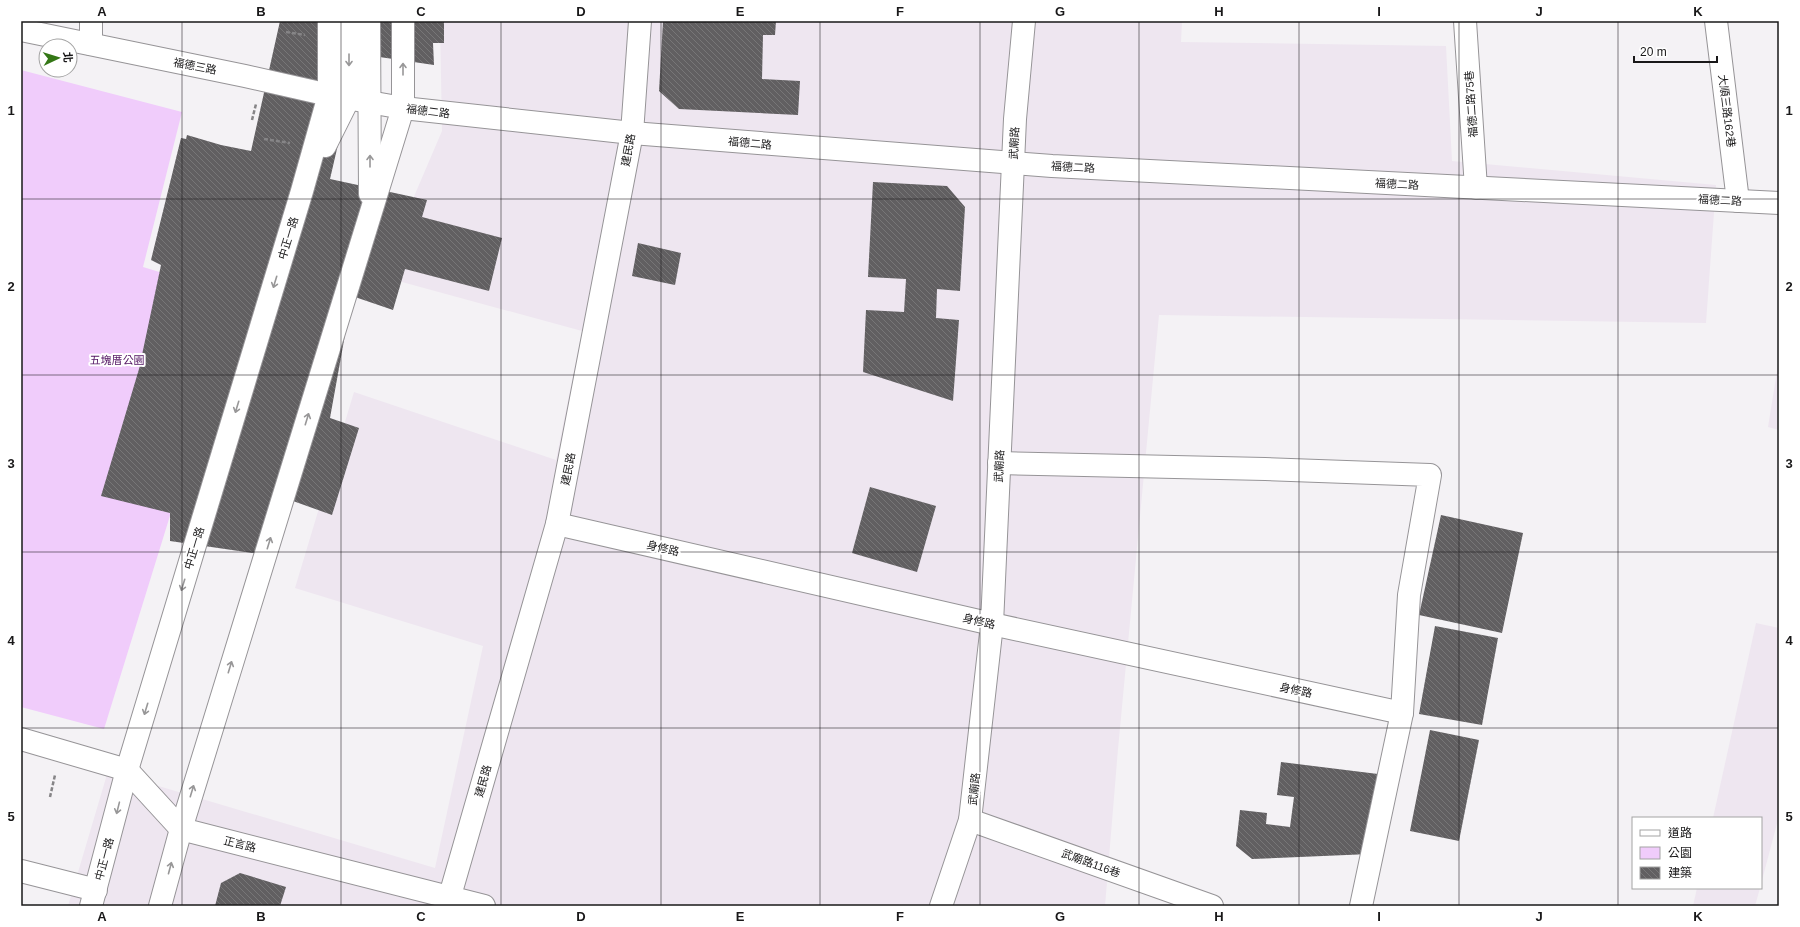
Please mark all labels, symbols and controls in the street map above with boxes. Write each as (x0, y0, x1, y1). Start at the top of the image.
text: A (97, 4, 107, 19)
text: B (256, 4, 266, 19)
text: C (416, 4, 426, 19)
text: D (576, 4, 586, 19)
text: E (736, 4, 745, 19)
text: F (896, 4, 904, 19)
text: G (1055, 4, 1065, 19)
text: H (1214, 4, 1224, 19)
text: I (1377, 4, 1381, 19)
text: J (1535, 4, 1543, 19)
text: K (1693, 4, 1703, 19)
north arrow (38, 38, 78, 78)
scale bar (1634, 38, 1717, 64)
text: 20 m (1640, 45, 1667, 59)
text: 北 (62, 51, 74, 63)
one-way arrow (345, 53, 353, 66)
street label: 福德三路 (172, 56, 218, 76)
one-way arrow (399, 63, 407, 76)
street label: 福德二路75巷 (1463, 70, 1479, 138)
street label: 大順三路162巷 (1717, 74, 1737, 148)
street label: 福德二路 (405, 102, 451, 120)
text: 1 (7, 103, 15, 118)
text: 1 (1785, 103, 1793, 118)
street label: 武廟路 (1007, 126, 1021, 160)
street label: 建民路 (619, 133, 637, 167)
street label: 福德二路 (728, 135, 772, 151)
one-way arrow (366, 155, 374, 168)
street label: 福德二路 (1051, 160, 1095, 174)
street label: 福德二路 (1375, 177, 1419, 191)
street label: 福德二路 (1698, 193, 1742, 207)
street label: 中正一路 (276, 215, 300, 261)
one-way arrow (271, 276, 278, 289)
text: 2 (7, 279, 15, 294)
text: 2 (1785, 279, 1793, 294)
park label: 五塊厝公園 (90, 354, 145, 366)
one-way arrow (233, 400, 240, 413)
one-way arrow (304, 412, 311, 425)
street label: 武廟路 (992, 449, 1006, 483)
street label: 建民路 (559, 452, 577, 486)
text: 3 (7, 456, 15, 471)
text: 3 (1785, 456, 1793, 471)
street label: 中正一路 (182, 525, 206, 571)
one-way arrow (266, 537, 273, 550)
street label: 身修路 (646, 538, 680, 558)
one-way arrow (179, 578, 186, 591)
street label: 身修路 (962, 611, 996, 631)
text: 4 (7, 633, 15, 648)
text: 4 (1785, 633, 1793, 648)
one-way arrow (227, 661, 234, 674)
street label: 身修路 (1279, 681, 1313, 699)
one-way arrow (142, 703, 149, 716)
street label: 建民路 (473, 763, 493, 799)
street label: 武廟路 (966, 772, 982, 806)
one-way arrow (189, 785, 196, 798)
one-way arrow (113, 801, 121, 814)
text: 5 (7, 809, 15, 824)
text: 5 (1785, 809, 1793, 824)
legend (1632, 817, 1762, 889)
text: 道路 (1668, 826, 1692, 840)
street label: 正言路 (223, 834, 257, 854)
street label: 中正一路 (93, 836, 115, 882)
text: 公園 (1668, 846, 1692, 860)
street label: 武廟路116巷 (1060, 847, 1122, 879)
one-way arrow (167, 862, 175, 875)
text: 建築 (1668, 866, 1692, 880)
text: A (97, 909, 107, 924)
text: B (256, 909, 266, 924)
text: C (416, 909, 426, 924)
text: D (576, 909, 586, 924)
text: E (736, 909, 745, 924)
text: F (896, 909, 904, 924)
text: G (1055, 909, 1065, 924)
text: H (1214, 909, 1224, 924)
text: I (1377, 909, 1381, 924)
text: J (1535, 909, 1543, 924)
text: K (1693, 909, 1703, 924)

